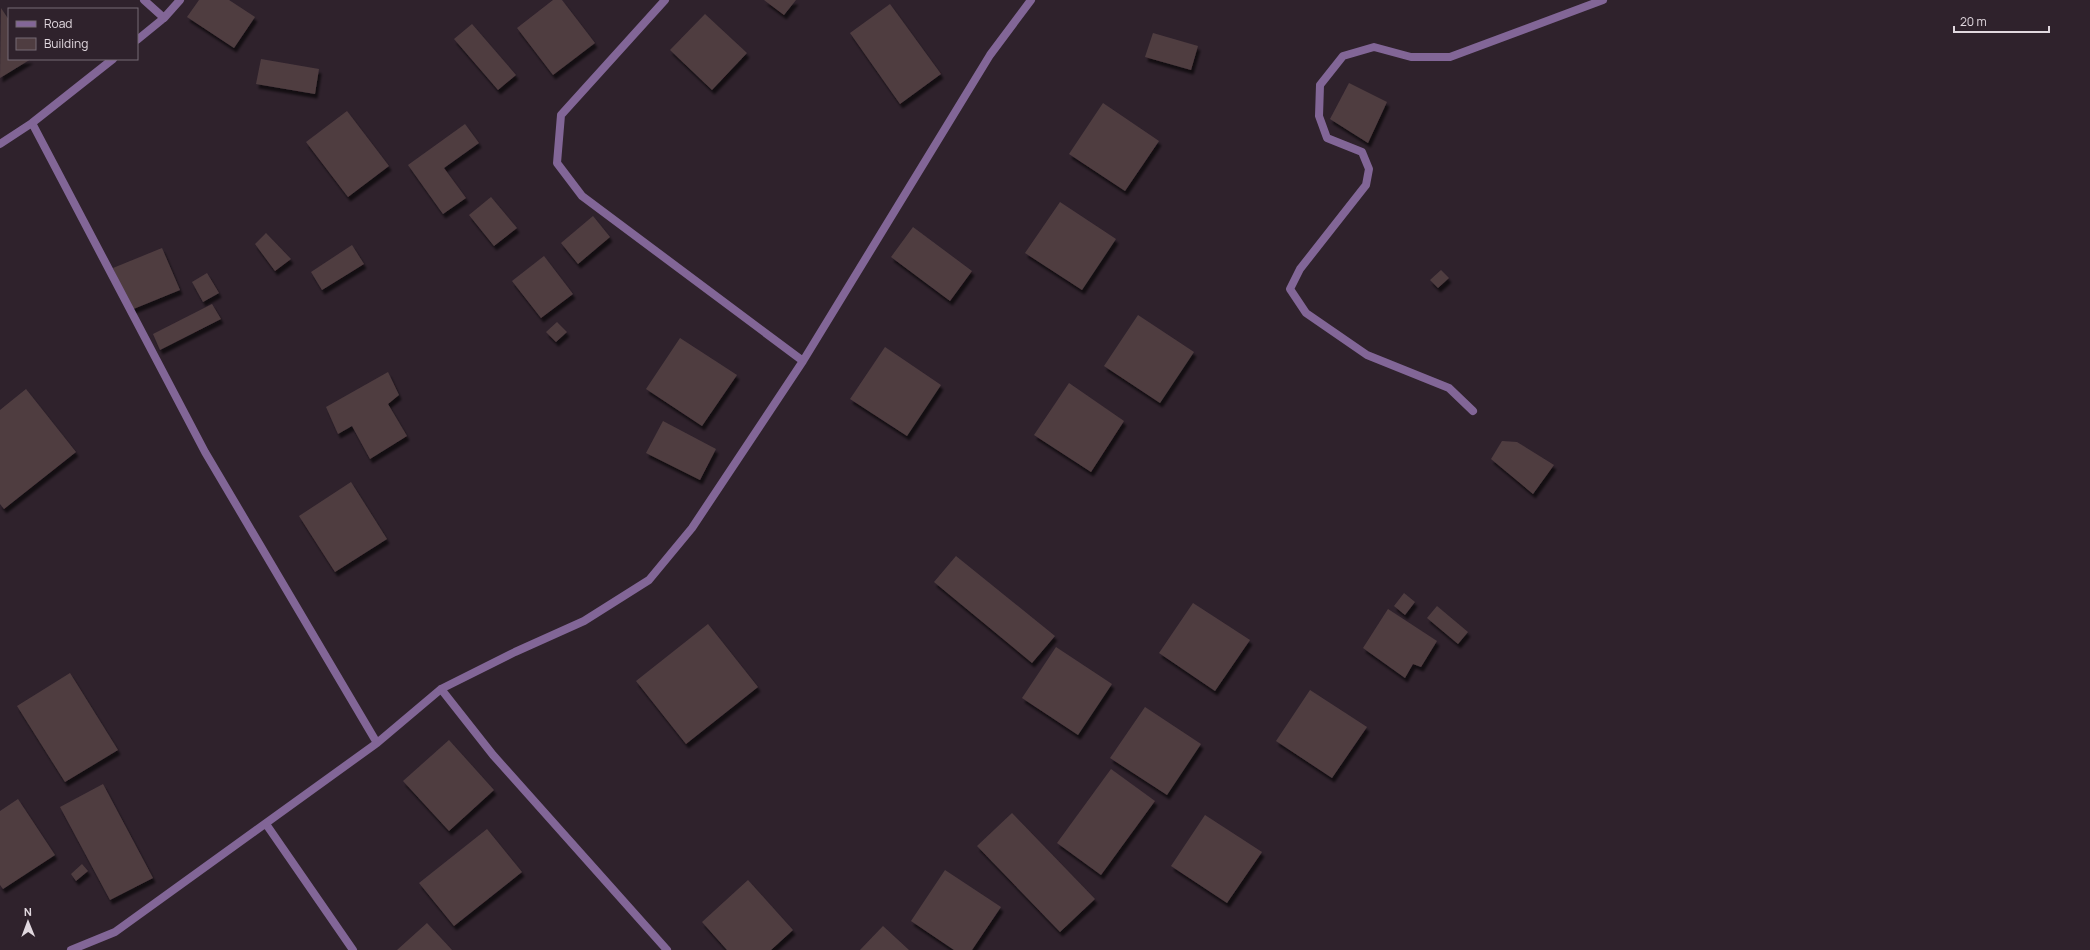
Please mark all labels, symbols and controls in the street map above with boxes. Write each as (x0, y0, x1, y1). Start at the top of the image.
legend (8, 8, 138, 60)
scale bar (1954, 8, 2049, 34)
text: 20 m (1960, 13, 1987, 30)
text: Road (44, 15, 72, 32)
text: Building (44, 35, 88, 52)
north arrow (8, 902, 48, 942)
text: N (24, 904, 32, 919)

